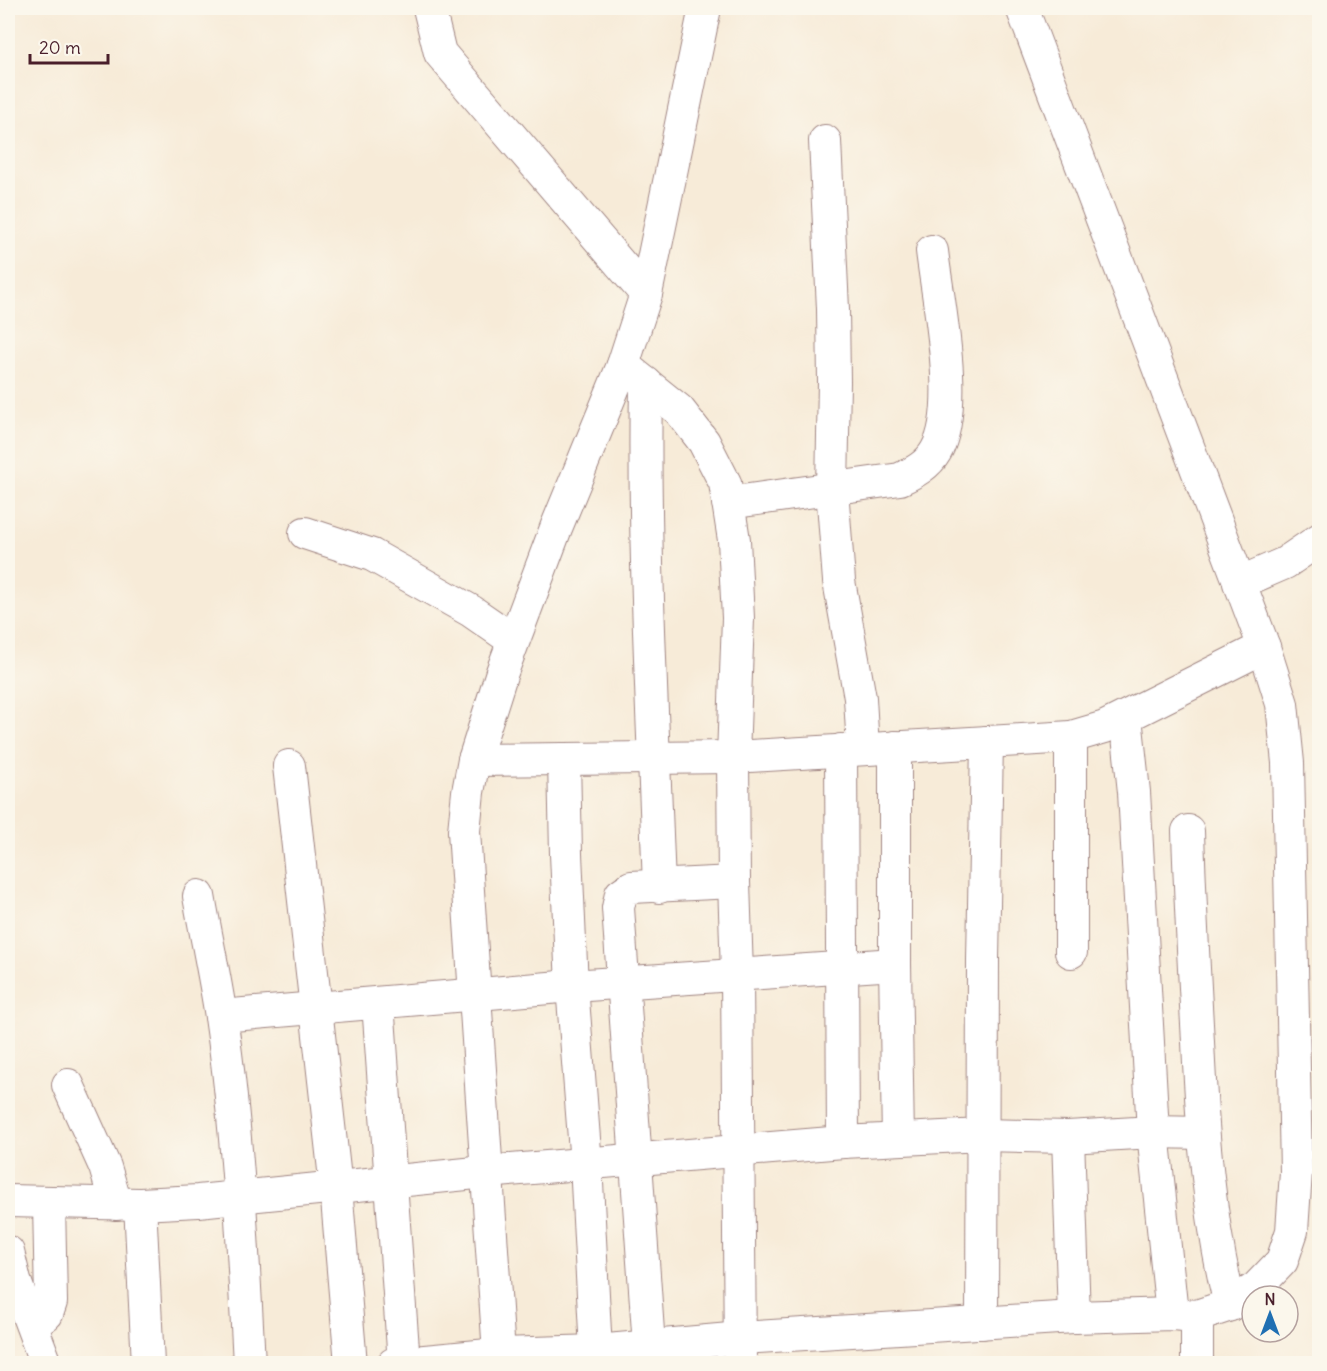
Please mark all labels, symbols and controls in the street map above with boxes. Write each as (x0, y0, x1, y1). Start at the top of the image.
scale bar (30, 27, 108, 65)
text: 20 m (39, 36, 81, 59)
north arrow (1240, 1284, 1300, 1344)
text: N (1264, 1289, 1276, 1309)

